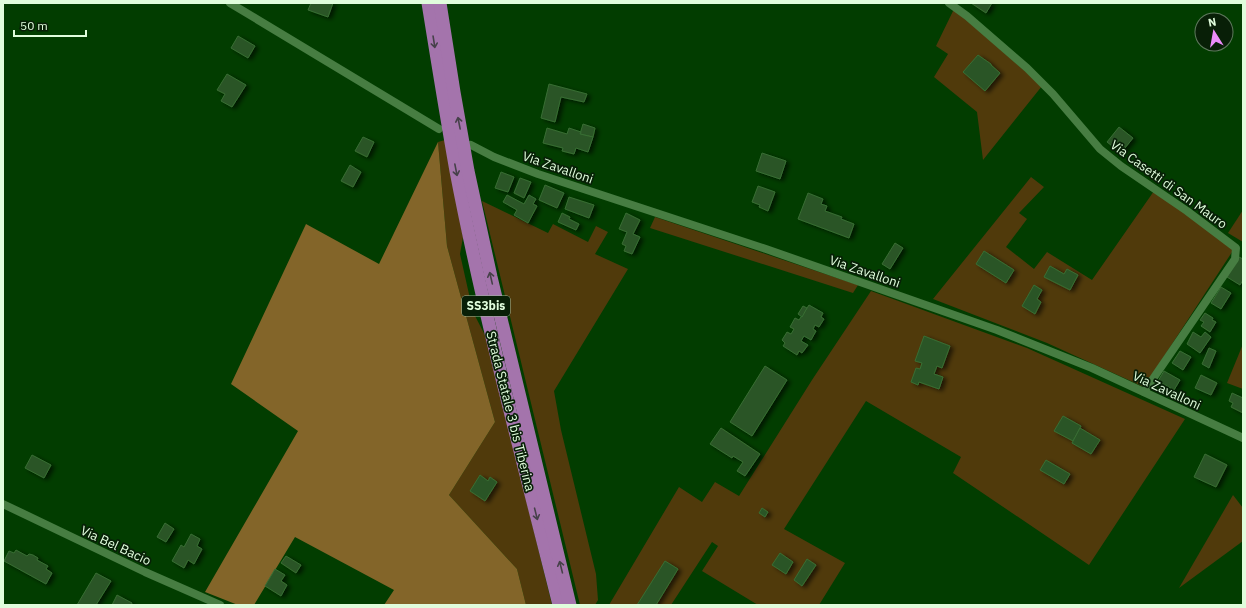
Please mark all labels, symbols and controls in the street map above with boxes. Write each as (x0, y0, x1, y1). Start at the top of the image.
scale bar (14, 12, 86, 38)
north arrow (1194, 12, 1234, 52)
text: N (1207, 15, 1217, 30)
text: 50 m (20, 18, 48, 33)
one-way arrow (430, 35, 438, 48)
one-way arrow (455, 117, 463, 130)
street label: Via Casetti di San Mauro (1107, 136, 1231, 233)
street label: Via Zavalloni (520, 147, 595, 188)
one-way arrow (452, 163, 460, 176)
street label: Via Zavalloni (827, 251, 902, 292)
one-way arrow (486, 271, 494, 284)
road number: SS3bis (462, 296, 510, 316)
street label: Strada Statale 3 bis Tiberina (482, 329, 539, 493)
street label: Via Zavalloni (1130, 367, 1204, 414)
one-way arrow (533, 508, 541, 521)
street label: Via Bel Bacio (78, 522, 154, 569)
one-way arrow (557, 561, 564, 574)

